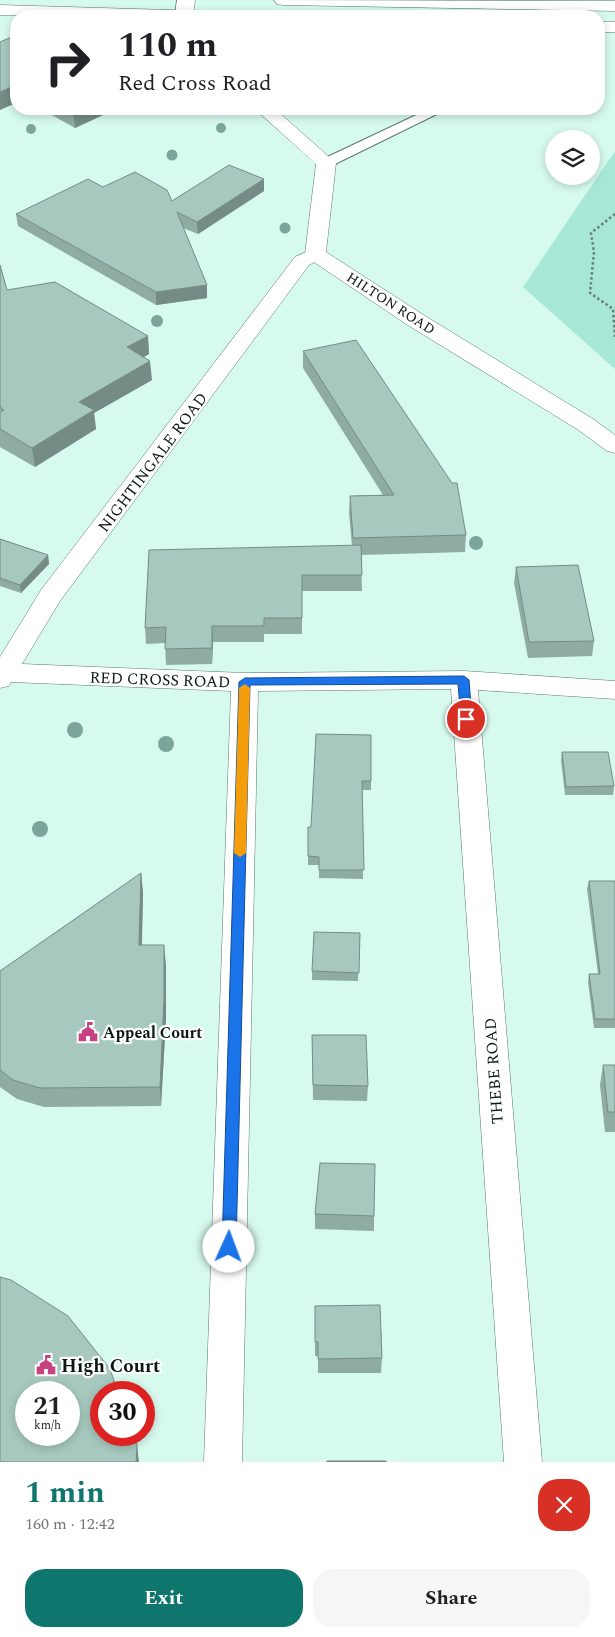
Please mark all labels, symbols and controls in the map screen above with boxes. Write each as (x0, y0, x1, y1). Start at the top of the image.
text: 110 m (118, 19, 217, 72)
icon: right (35, 30, 100, 95)
text: Red Cross Road (118, 67, 271, 100)
map controls (545, 130, 600, 185)
button: layers (545, 130, 600, 185)
street label: HILTON ROAD (342, 267, 439, 340)
street label: NIGHTINGALE ROAD (92, 388, 213, 538)
street label: RED CROSS ROAD (89, 666, 231, 694)
pin (445, 698, 487, 740)
icon: arrive (452, 705, 480, 733)
street label: THEBE ROAD (478, 1017, 510, 1125)
public building icon: Appeal Court (77, 1021, 99, 1043)
place label: Appeal Court (103, 1021, 202, 1045)
position arrow (202, 1220, 254, 1272)
place label: High Court (61, 1352, 160, 1381)
public building icon: High Court (35, 1354, 57, 1376)
speed limit sign: 30 (90, 1381, 155, 1446)
text: 21 (33, 1388, 62, 1426)
text: km/h (34, 1416, 61, 1435)
text: 1 min (25, 1470, 105, 1516)
button: close (538, 1479, 590, 1531)
text: 160 m · 12:42 (25, 1512, 115, 1536)
button: Exit (25, 1569, 303, 1627)
button: Share (313, 1569, 590, 1627)

